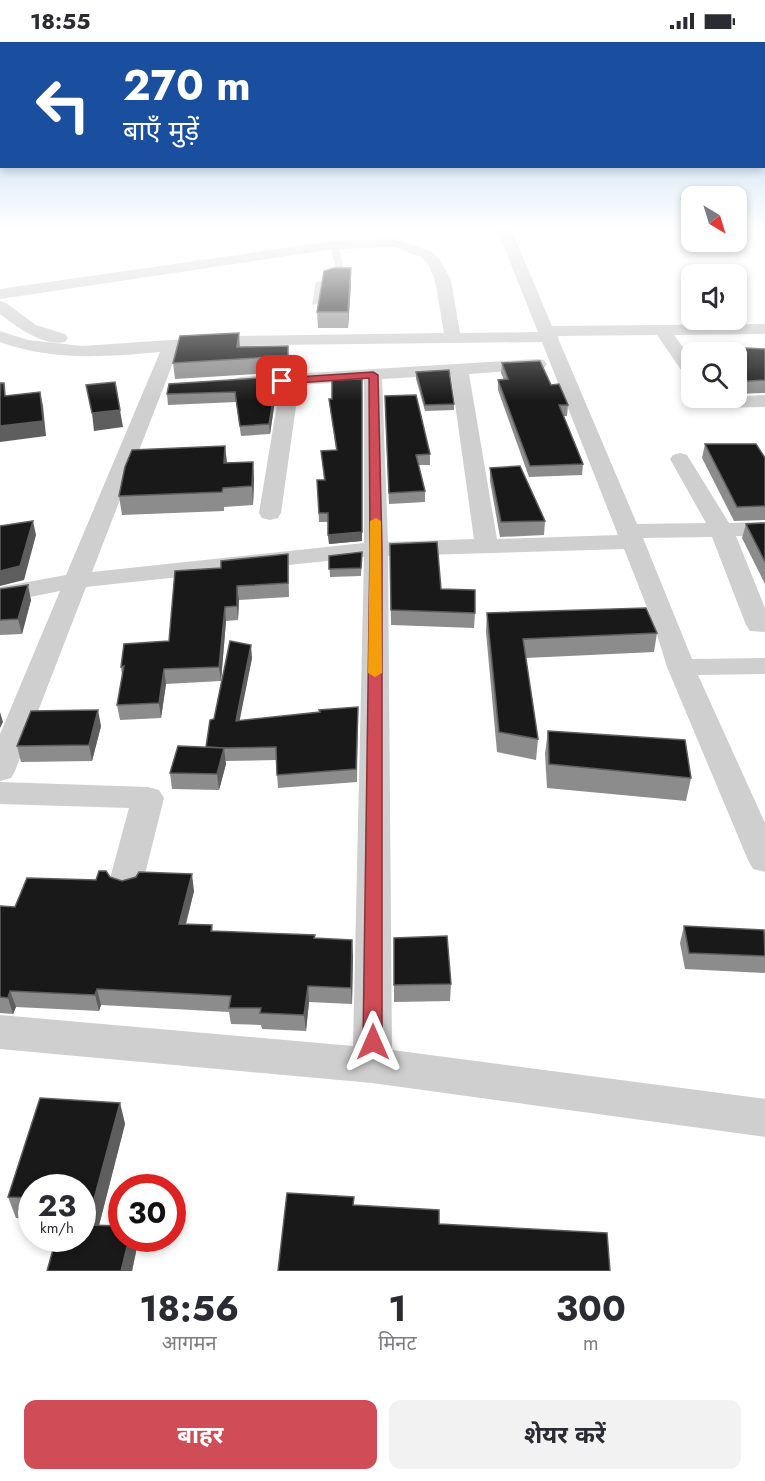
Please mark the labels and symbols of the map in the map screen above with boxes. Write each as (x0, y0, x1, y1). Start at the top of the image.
north arrow (681, 186, 747, 252)
pin (256, 355, 307, 406)
position arrow (341, 1010, 405, 1074)
speed limit sign: 30 (108, 1174, 186, 1252)

